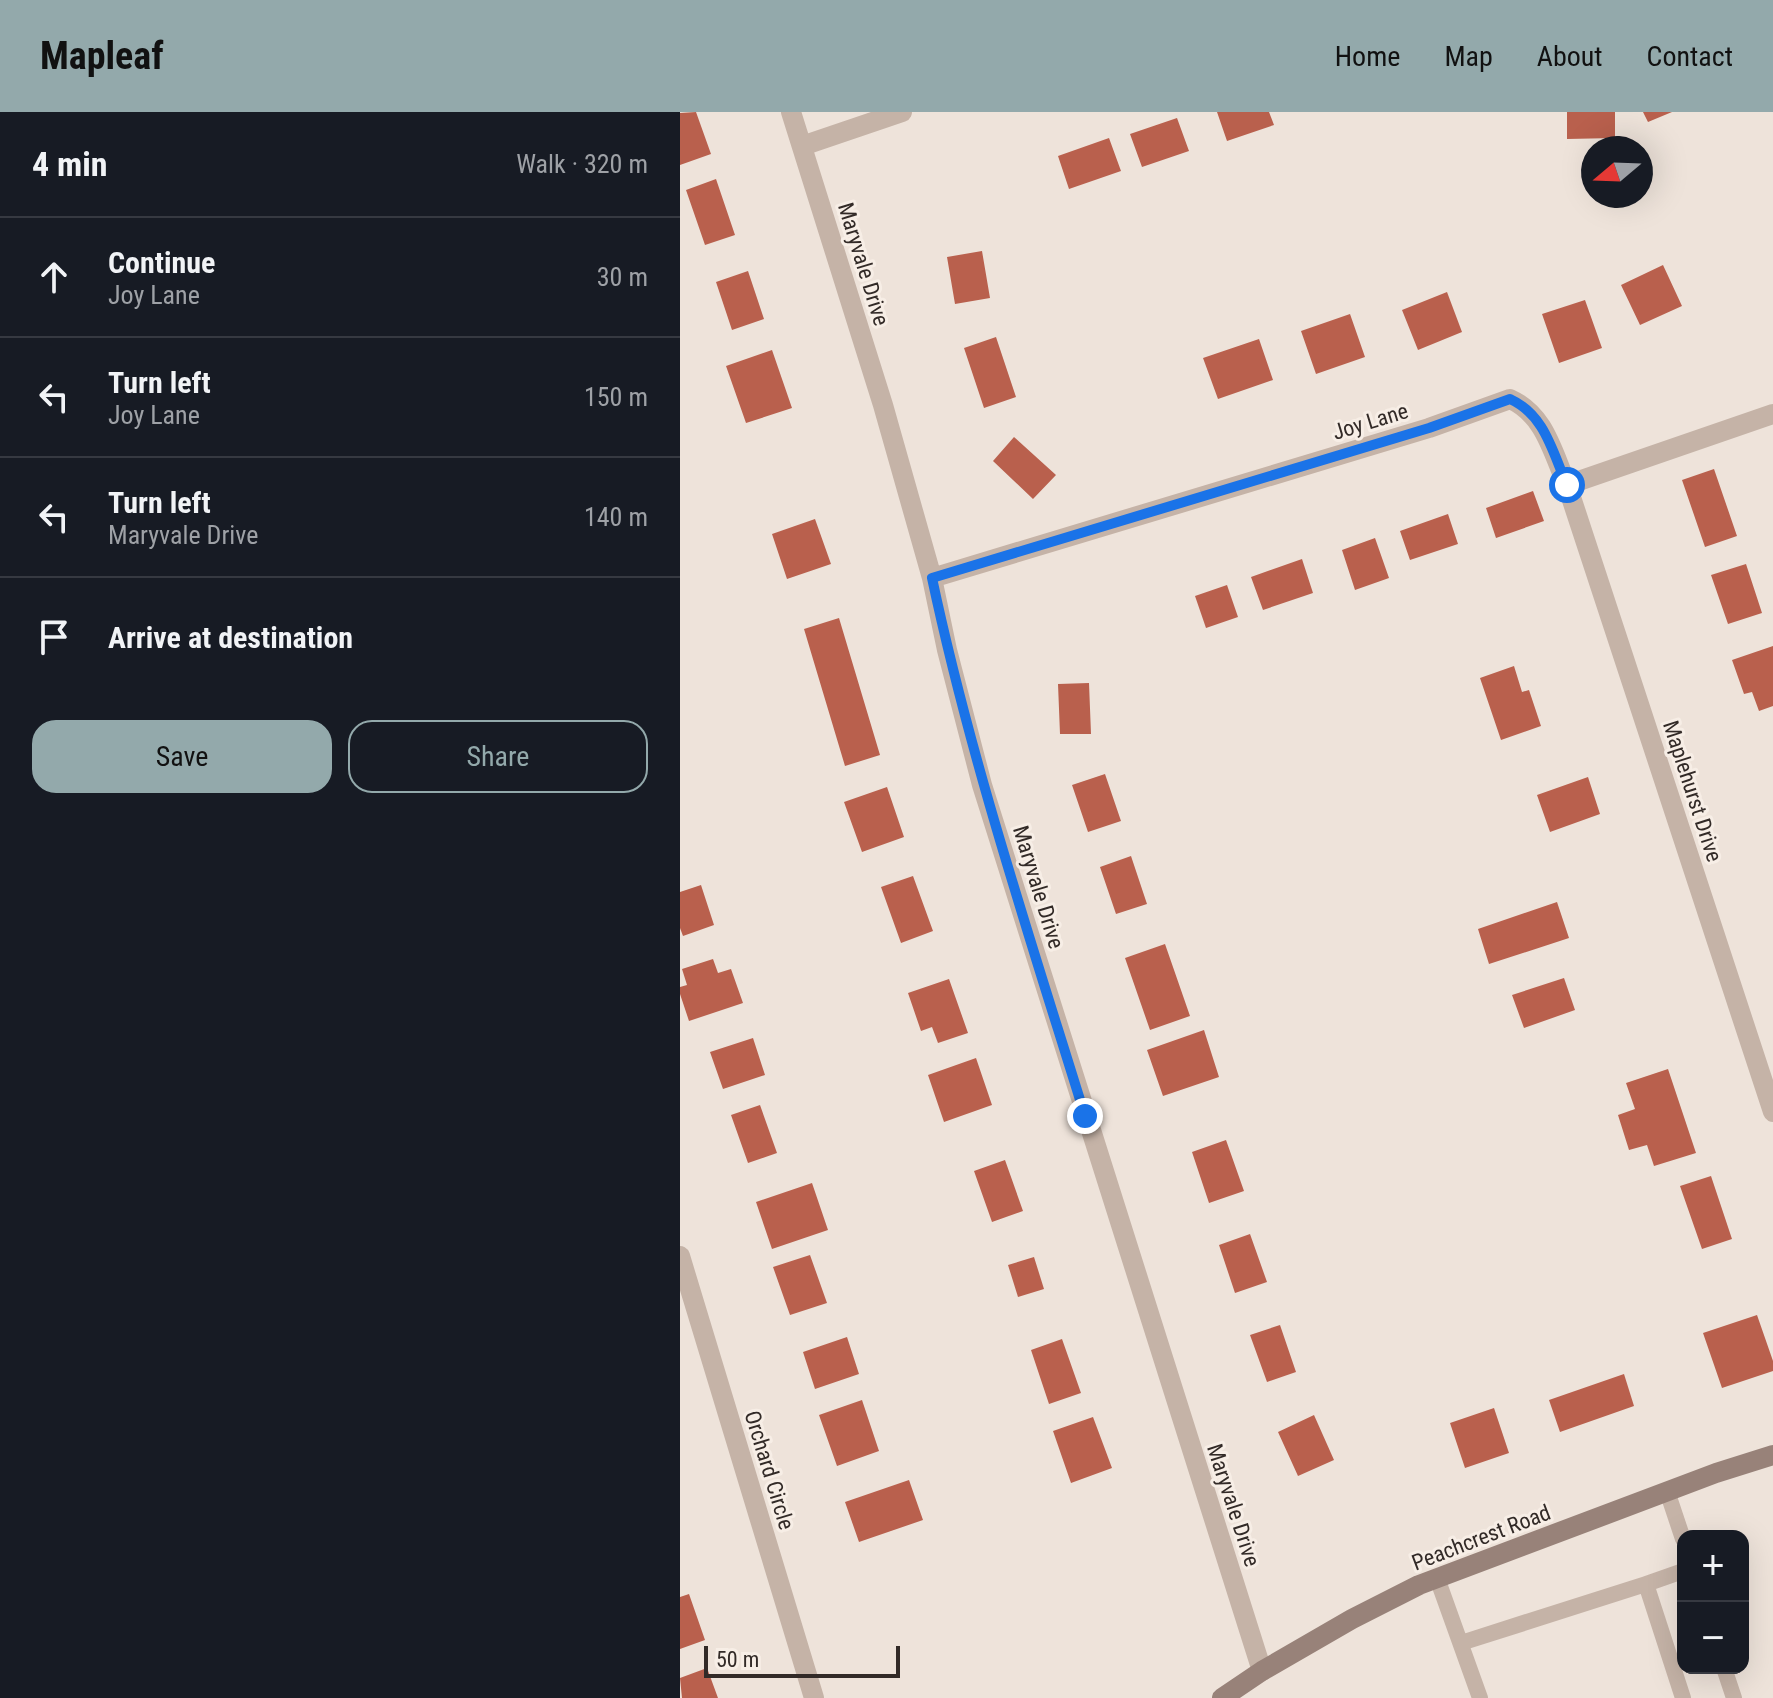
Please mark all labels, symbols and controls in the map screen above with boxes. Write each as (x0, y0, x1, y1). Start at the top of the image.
text: Mapleaf (40, 34, 164, 78)
text: Home (1335, 40, 1400, 73)
text: Map (1444, 40, 1493, 73)
text: About (1537, 40, 1603, 73)
text: Contact (1647, 40, 1733, 73)
north arrow (1581, 136, 1653, 208)
text: 4 min (32, 144, 108, 184)
text: Walk · 320 m (516, 149, 648, 179)
street label: Maryvale Drive (833, 200, 894, 329)
text: Continue (108, 245, 215, 280)
icon: ahead (32, 255, 76, 299)
text: 30 m (597, 262, 648, 292)
text: Joy Lane (108, 280, 200, 310)
text: Turn left (108, 365, 211, 400)
icon: left (32, 375, 76, 419)
text: 150 m (584, 382, 648, 412)
street label: Joy Lane (1329, 398, 1411, 445)
text: Joy Lane (108, 400, 200, 430)
route start (1549, 467, 1585, 503)
text: Turn left (108, 485, 211, 520)
icon: left (32, 495, 76, 539)
text: 140 m (584, 502, 648, 532)
text: Maryvale Drive (108, 520, 258, 550)
icon: arrive (32, 615, 76, 659)
text: Arrive at destination (108, 620, 353, 655)
street label: Maplehurst Drive (1658, 717, 1727, 865)
button: Save (32, 720, 332, 793)
button: Share (348, 720, 648, 793)
street label: Maryvale Drive (1008, 823, 1069, 952)
route end (1067, 1098, 1103, 1134)
street label: Orchard Circle (740, 1408, 799, 1533)
street label: Maryvale Drive (1202, 1441, 1265, 1570)
street label: Peachcrest Road (1408, 1500, 1554, 1575)
map controls (1677, 1530, 1749, 1674)
button: + (1677, 1530, 1749, 1602)
button: − (1677, 1602, 1749, 1674)
scale bar (704, 1642, 900, 1678)
text: 50 m (716, 1647, 759, 1672)

